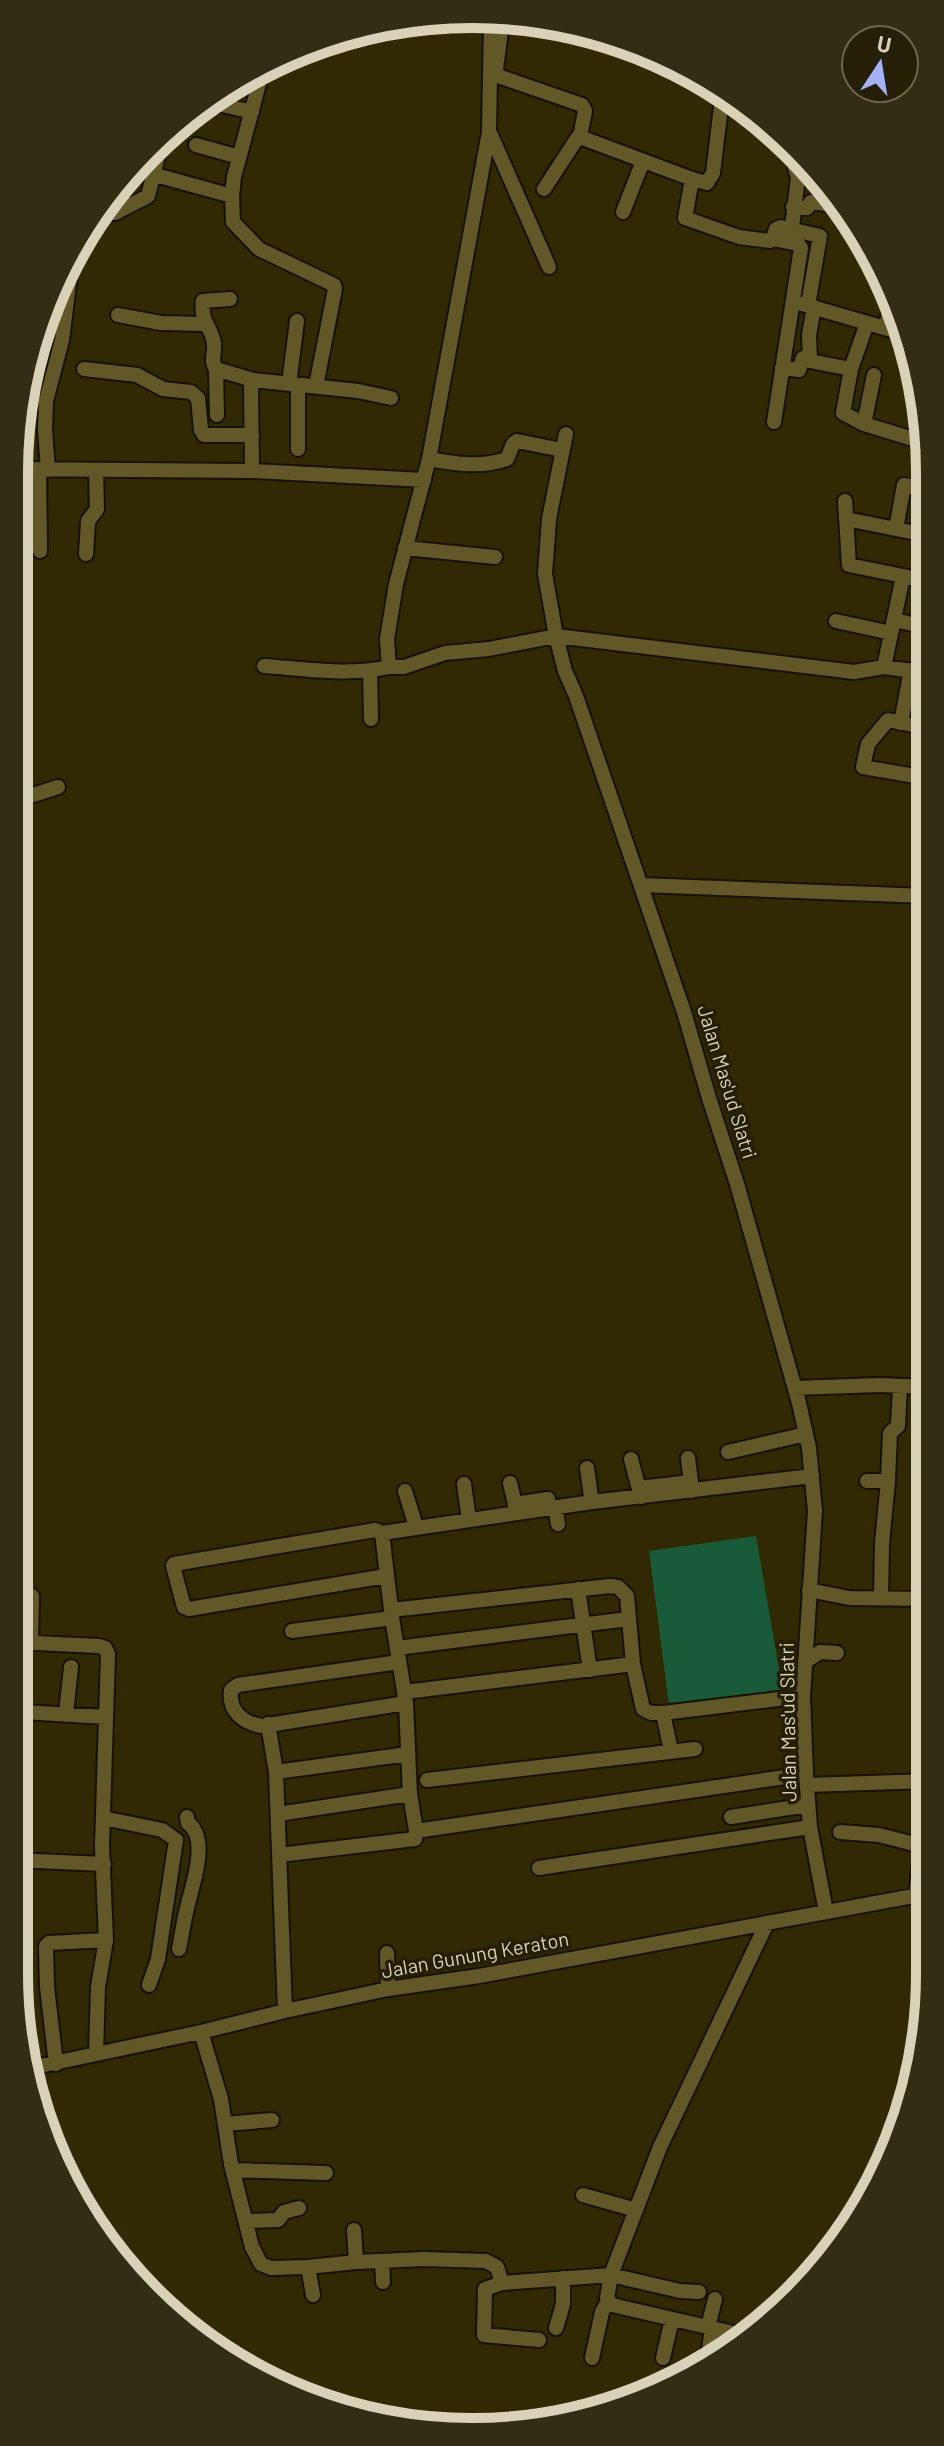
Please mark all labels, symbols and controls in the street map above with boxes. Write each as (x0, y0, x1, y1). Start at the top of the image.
north arrow (840, 24, 920, 104)
text: U (875, 29, 894, 58)
street label: Jalan Mas'ud Slatri (693, 1002, 763, 1161)
street label: Jalan Mas'ud Slatri (774, 1642, 800, 1802)
street label: Jalan Gunung Keraton (379, 1926, 570, 1982)

